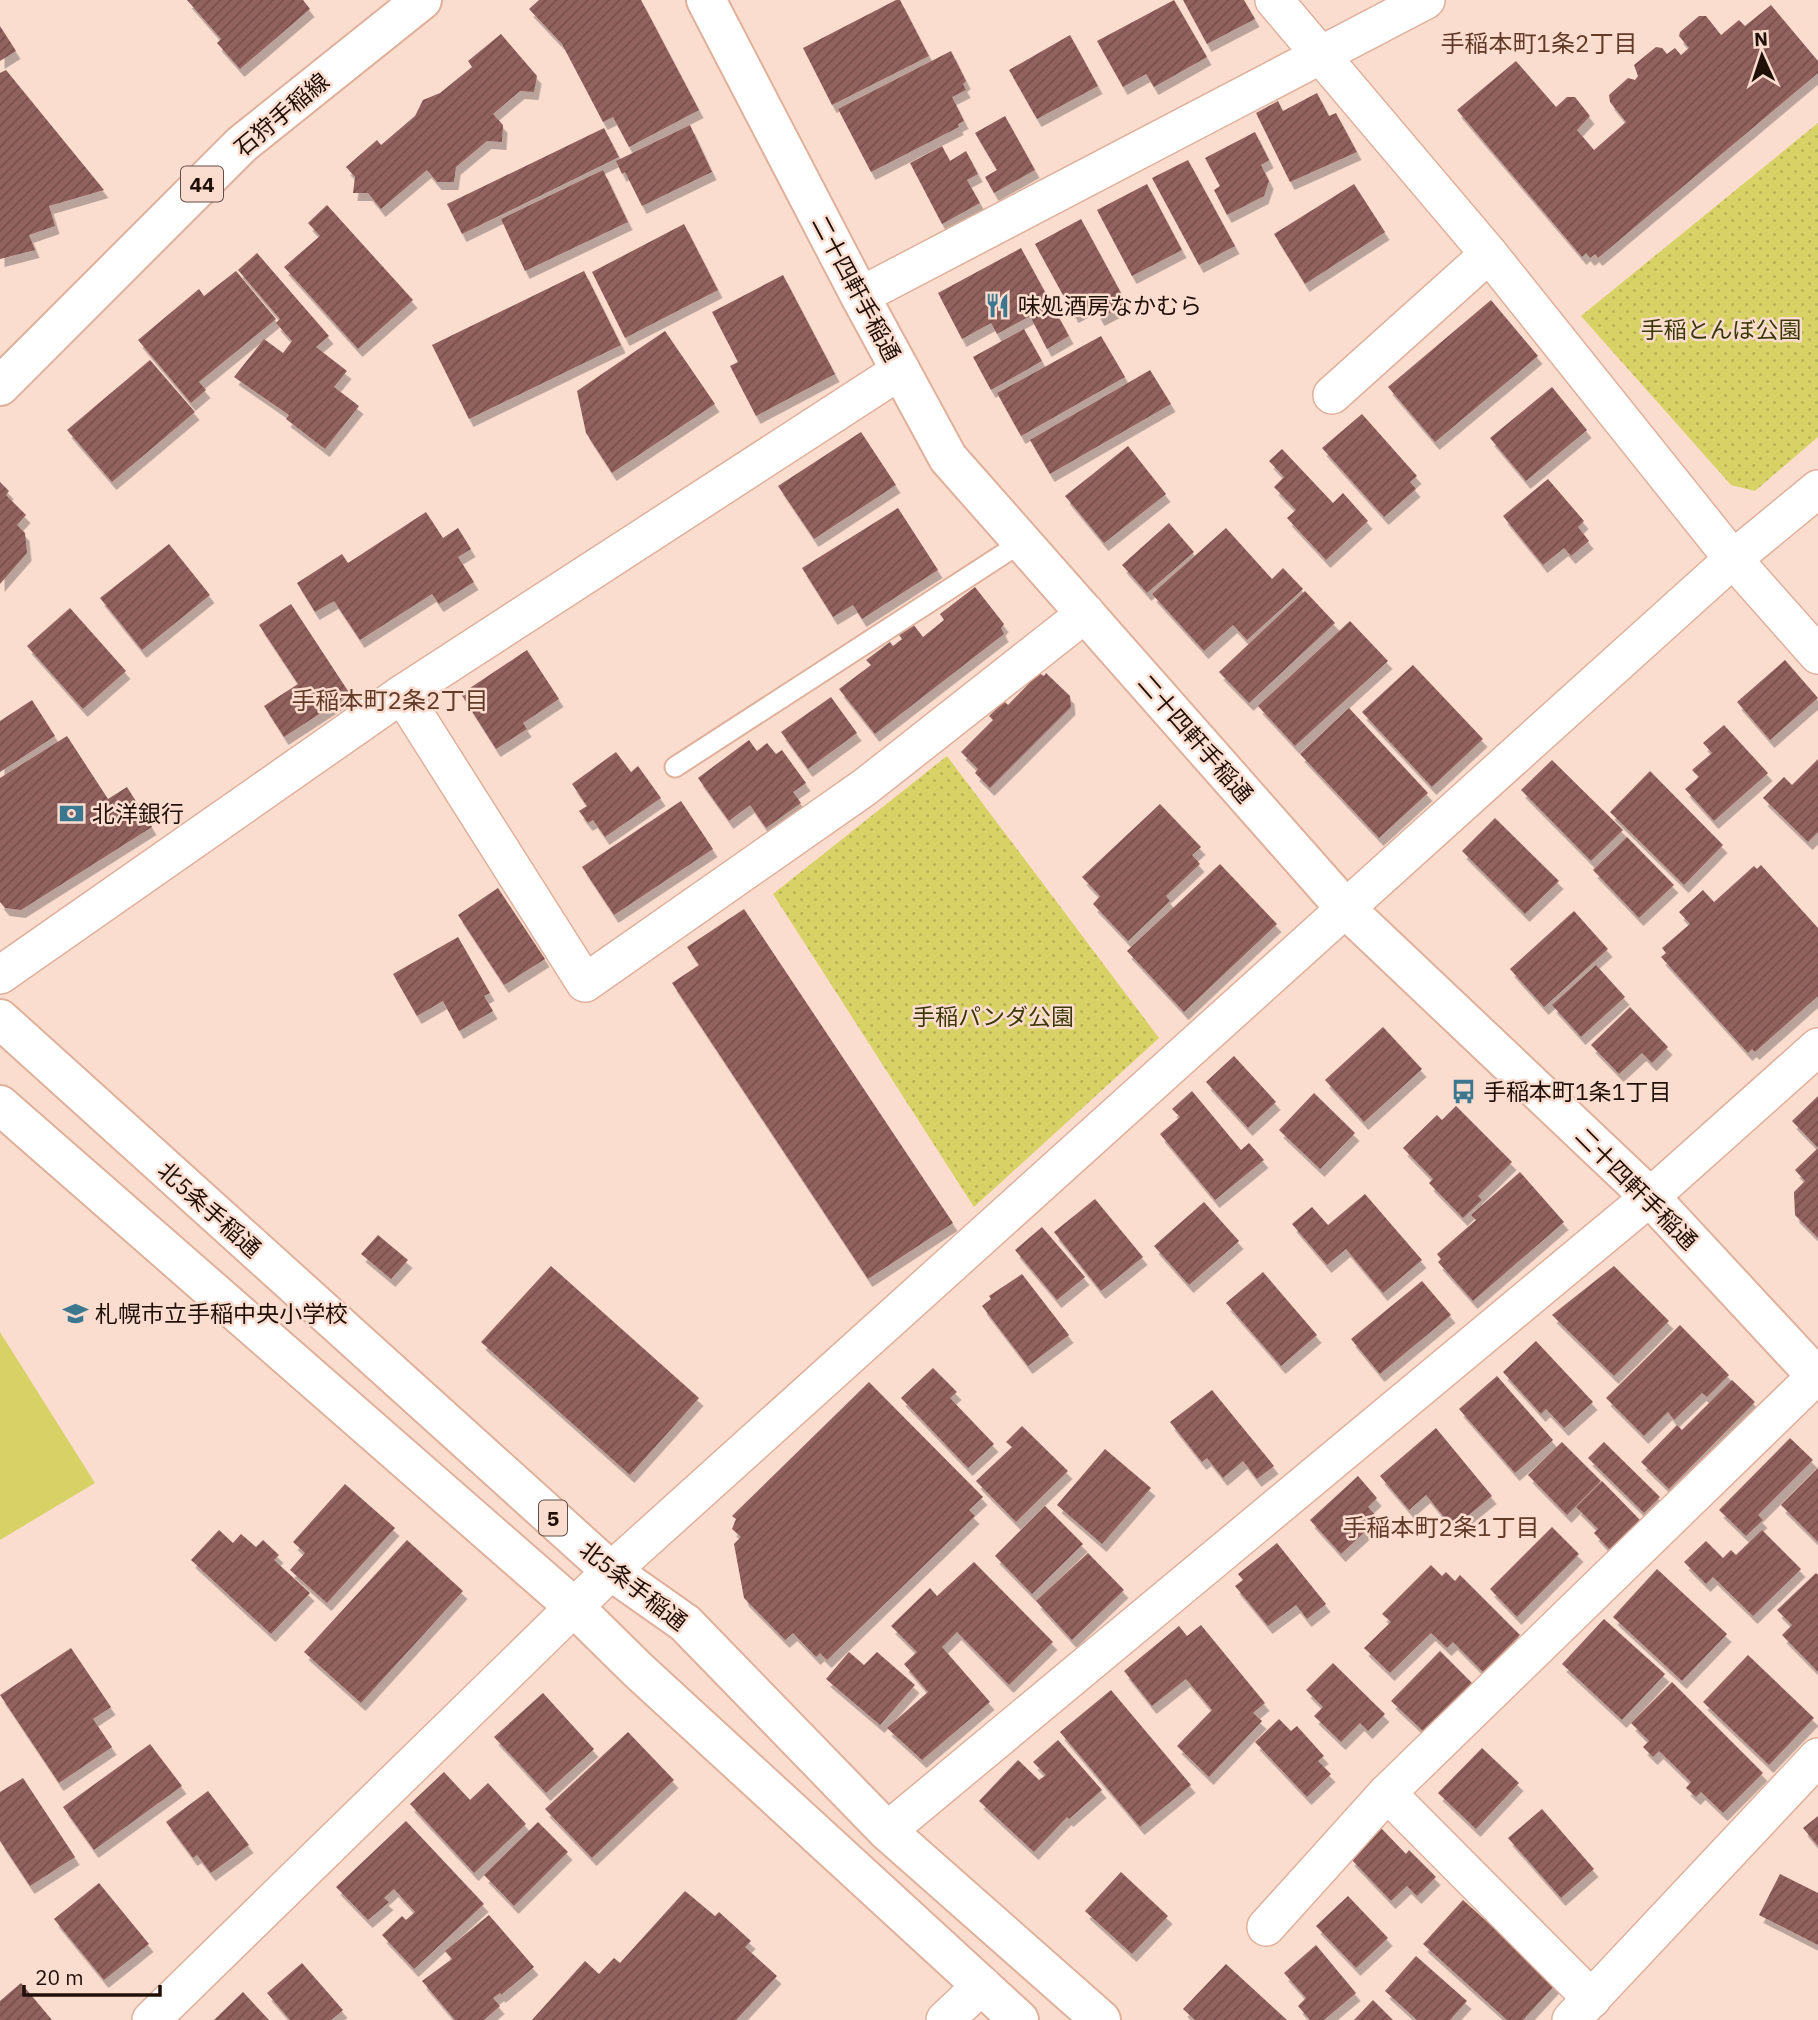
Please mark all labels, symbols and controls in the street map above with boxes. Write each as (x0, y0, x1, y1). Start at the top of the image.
north arrow (1727, 21, 1797, 91)
district label: 手稲本町1条2丁目 (1441, 27, 1637, 59)
text: N (1754, 27, 1769, 51)
street label: 石狩手稲線 (227, 66, 335, 162)
road number: 44 (181, 166, 223, 202)
street label: 二十四軒手稲通 (806, 210, 908, 366)
place label: 味処酒房なかむら (1018, 290, 1202, 320)
restaurant icon: 味処酒房なかむら (984, 291, 1012, 319)
park label: 手稲とんぼ公園 (1641, 314, 1802, 344)
street label: 二十四軒手稲通 (1132, 667, 1260, 809)
district label: 手稲本町2条2丁目 (292, 684, 488, 716)
place label: 北洋銀行 (92, 798, 184, 828)
bank icon: 北洋銀行 (58, 799, 86, 827)
park label: 手稲パンダ公園 (912, 1001, 1074, 1031)
place label: 手稲本町1条1丁目 (1483, 1076, 1672, 1106)
bus stop icon: 手稲本町1条1丁目 (1449, 1077, 1477, 1105)
street label: 二十四軒手稲通 (1569, 1120, 1705, 1256)
street label: 北5条手稲通 (152, 1155, 268, 1263)
place label: 札幌市立手稲中央小学校 (95, 1298, 348, 1328)
school or university icon: 札幌市立手稲中央小学校 (61, 1299, 89, 1327)
road number: 5 (539, 1500, 567, 1536)
district label: 手稲本町2条1丁目 (1343, 1511, 1539, 1543)
street label: 北5条手稲通 (574, 1534, 694, 1636)
scale bar (24, 1954, 161, 1998)
text: 20 m (35, 1963, 84, 1991)

